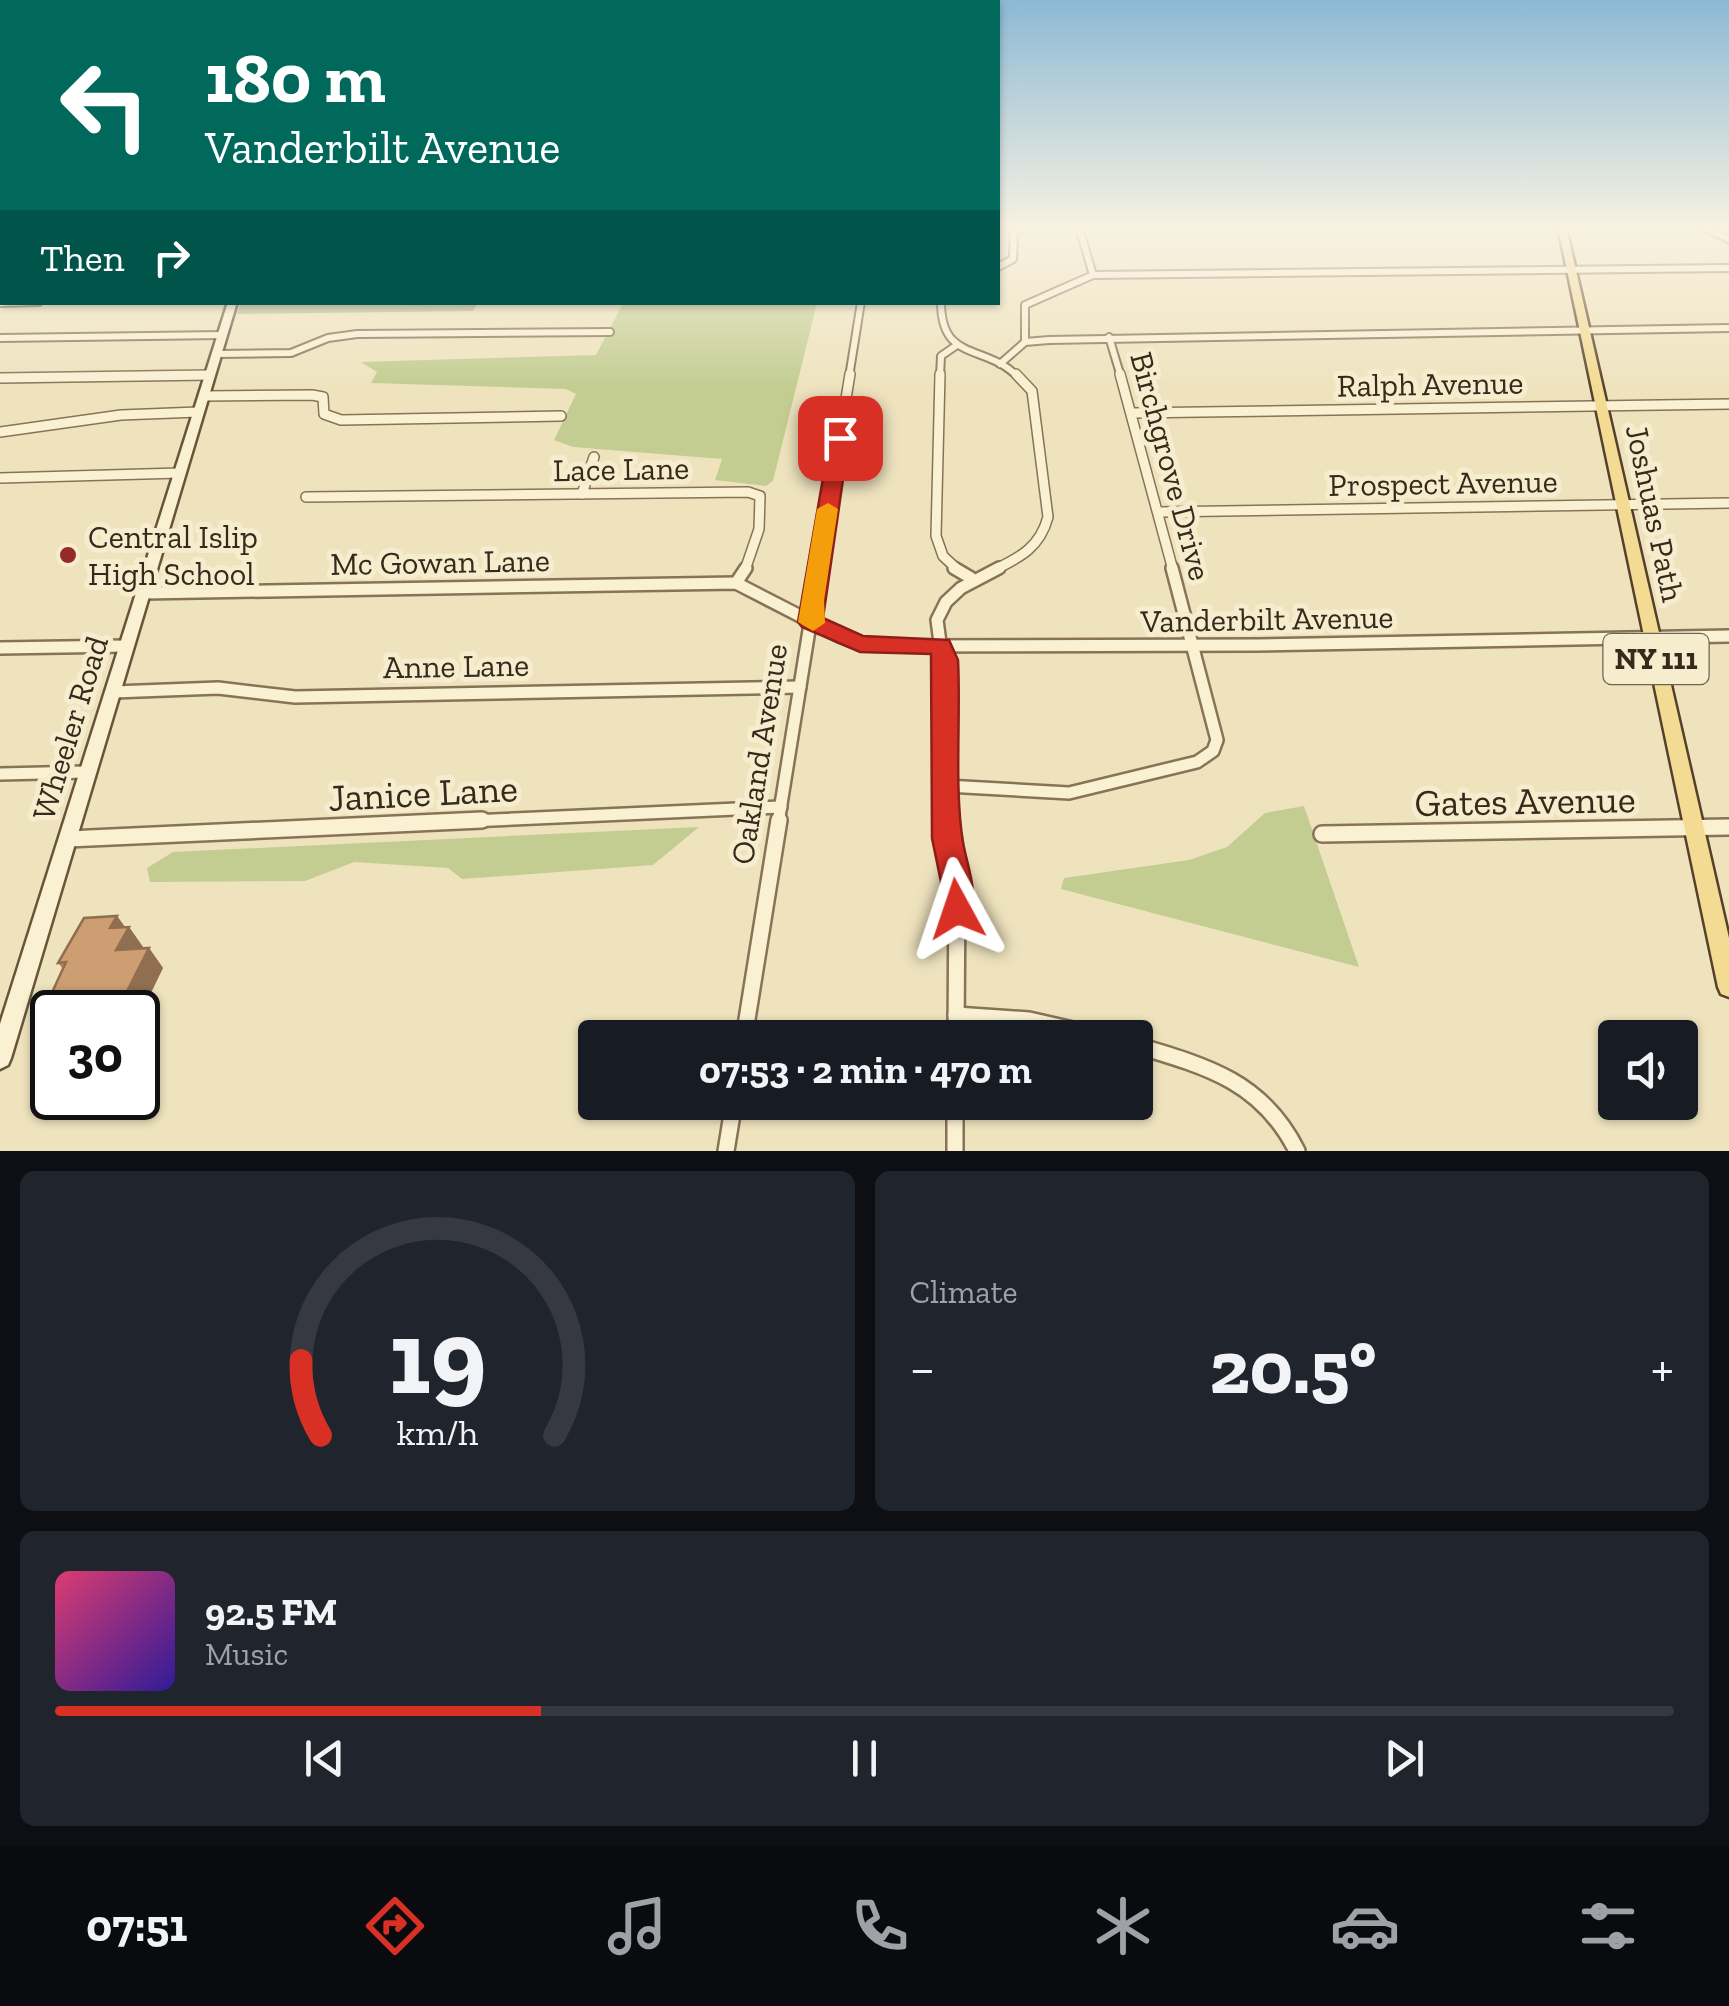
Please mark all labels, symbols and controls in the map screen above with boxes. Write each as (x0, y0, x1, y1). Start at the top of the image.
text: 180 m (205, 36, 386, 120)
icon: left (40, 40, 170, 170)
text: Vanderbilt Avenue (205, 121, 560, 175)
icon: right (144, 230, 199, 285)
text: Then (40, 235, 124, 281)
street label: Birchgrove Drive (1122, 348, 1220, 584)
street label: Ralph Avenue (1336, 363, 1524, 405)
pin (798, 396, 883, 481)
icon: arrive (813, 411, 868, 466)
street label: Joshuas Path (1618, 421, 1692, 605)
street label: Lace Lane (553, 449, 689, 489)
street label: Prospect Avenue (1328, 462, 1558, 504)
place label: Central Islip High School (88, 518, 258, 593)
street label: Mc Gowan Lane (330, 541, 550, 583)
marker: Central Islip High School (57, 544, 79, 566)
street label: Vanderbilt Avenue (1139, 598, 1394, 640)
street label: Wheeler Road (24, 631, 116, 825)
road number: NY 111 (1604, 634, 1708, 684)
street label: Oakland Avenue (723, 641, 795, 867)
street label: Anne Lane (383, 646, 529, 686)
street label: Janice Lane (327, 765, 519, 821)
street label: Gates Avenue (1414, 776, 1636, 826)
position arrow (905, 857, 1009, 961)
speed limit sign: 30 (30, 990, 160, 1120)
map controls (1598, 1020, 1698, 1120)
button: sound (1598, 1020, 1698, 1120)
text: 07:53 · 2 min · 470 m (699, 1047, 1032, 1093)
text: Climate (910, 1273, 1018, 1311)
text: 19 (388, 1295, 486, 1420)
text: 20.5° (1210, 1322, 1377, 1412)
text: − (910, 1335, 935, 1401)
text: + (1651, 1335, 1674, 1401)
text: km/h (396, 1411, 478, 1454)
text: 92.5 FM (205, 1589, 337, 1635)
text: Music (205, 1635, 288, 1673)
icon: previous (297, 1731, 352, 1786)
icon: pause (837, 1731, 892, 1786)
icon: next (1377, 1731, 1432, 1786)
icon: directions (360, 1891, 430, 1961)
icon: music (602, 1891, 672, 1961)
icon: phone (845, 1891, 915, 1961)
icon: climate (1088, 1891, 1158, 1961)
icon: car (1330, 1891, 1400, 1961)
icon: filters (1573, 1891, 1643, 1961)
text: 07:51 (86, 1899, 187, 1953)

